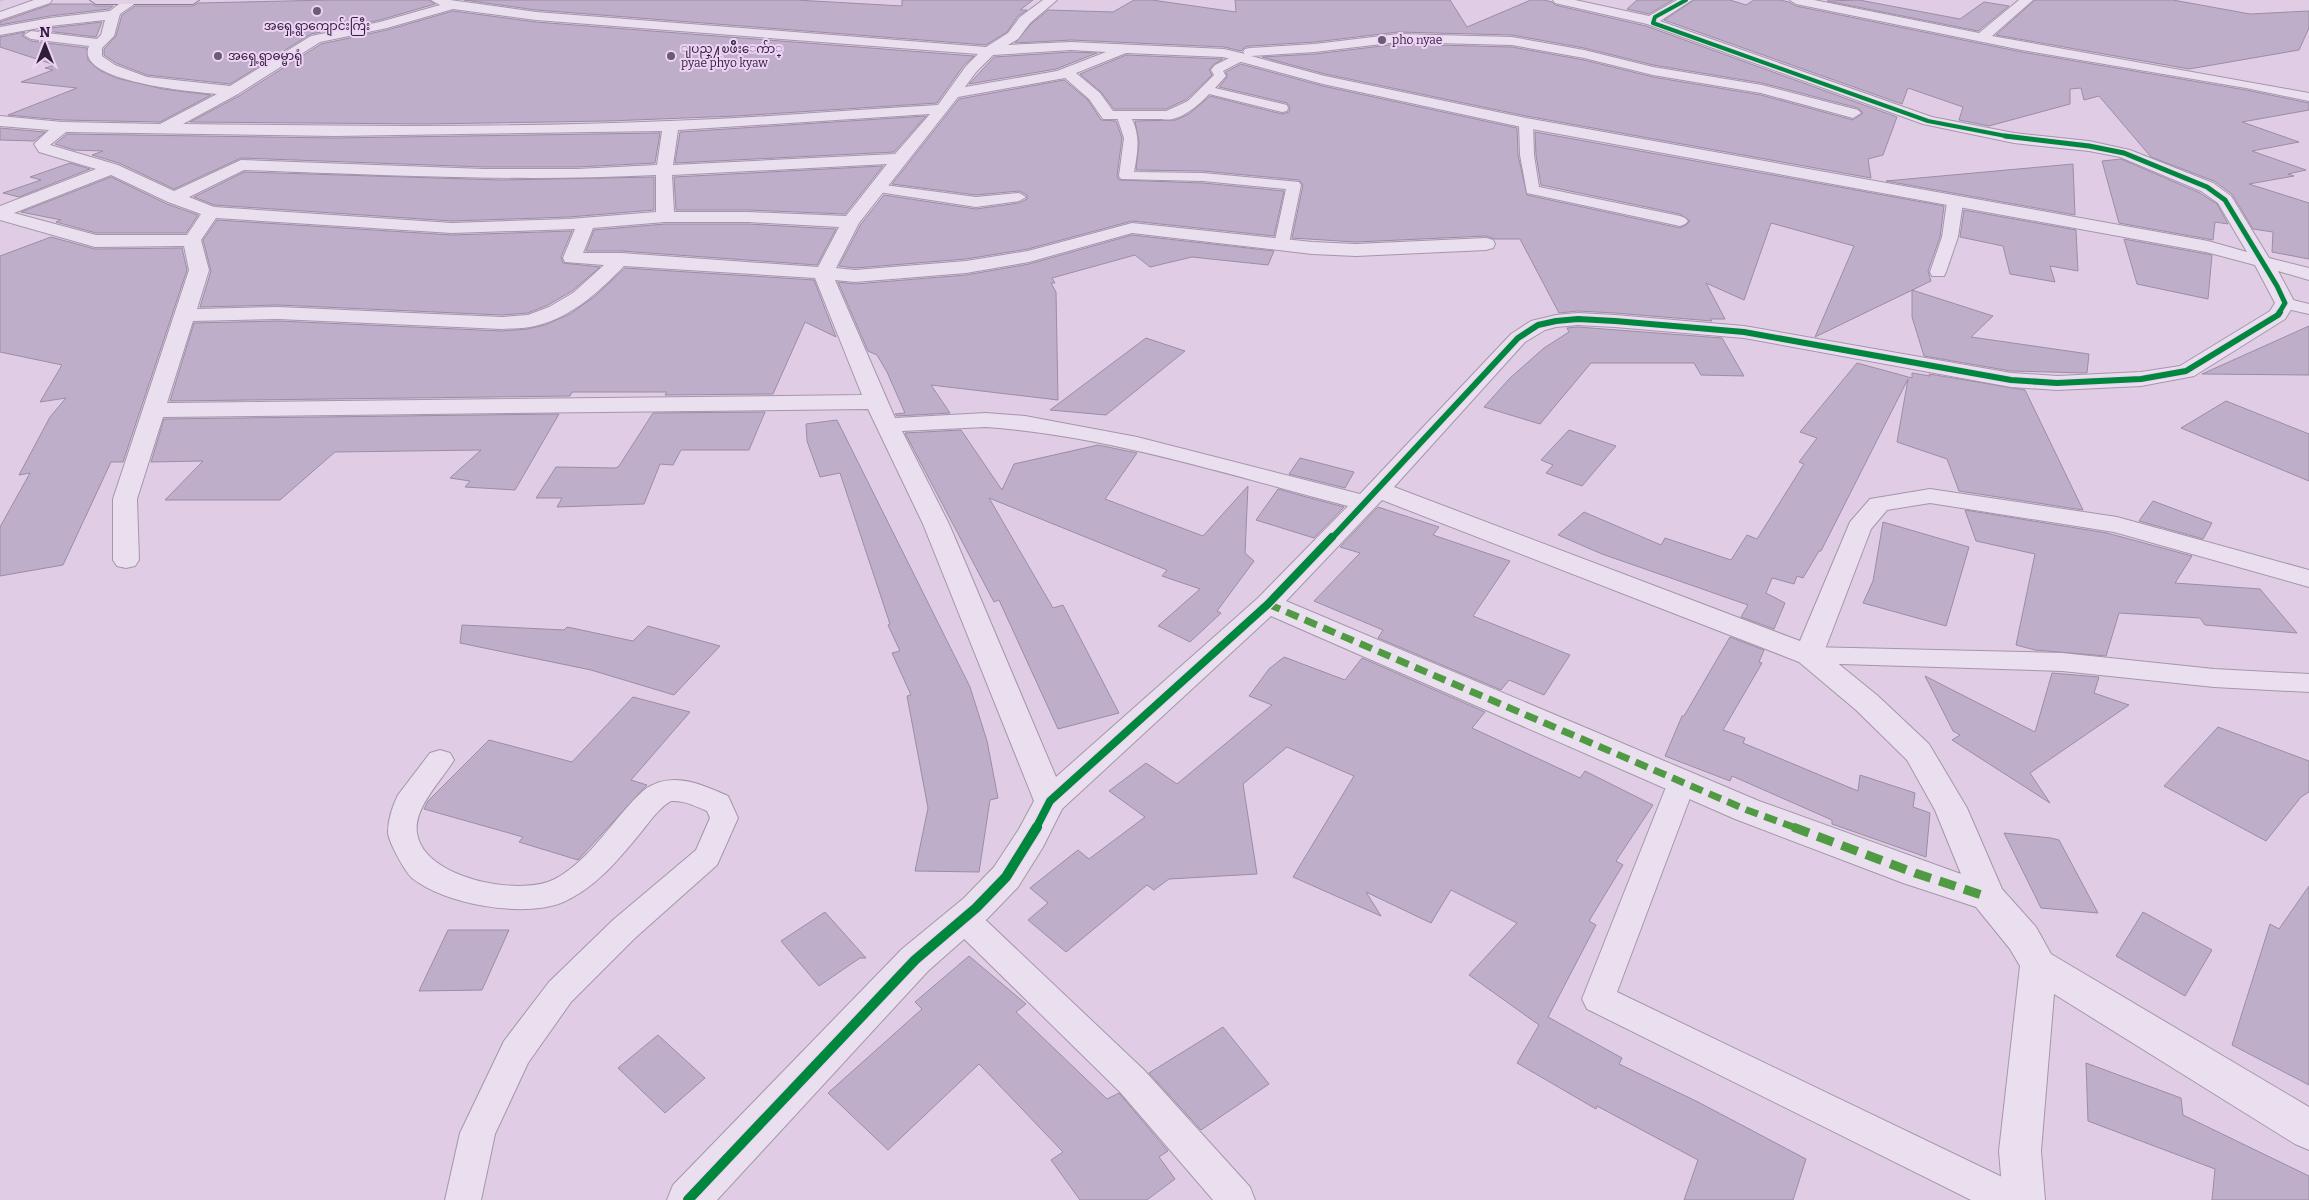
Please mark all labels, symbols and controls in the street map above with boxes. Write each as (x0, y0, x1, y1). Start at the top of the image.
marker: အရှေ့ရွာကျောင်းကြီး (311, 5, 323, 17)
place label: အရှေ့ရွာကျောင်းကြီး (264, 17, 370, 36)
north arrow (20, 20, 70, 70)
text: N (40, 24, 51, 41)
place label: pho nyae (1392, 33, 1442, 47)
marker: pho nyae (1376, 34, 1388, 46)
place label: ျပည္႔ၿဖိဳးေက်ာ္ pyae phyo kyaw (681, 40, 782, 70)
place label: အရှေ့ရွာဓမ္မာရုံ (228, 49, 302, 66)
marker: အရှေ့ရွာဓမ္မာရုံ (212, 50, 224, 62)
marker: ျပည္႔ၿဖိဳးေက်ာ္ pyae phyo kyaw (665, 50, 677, 62)

